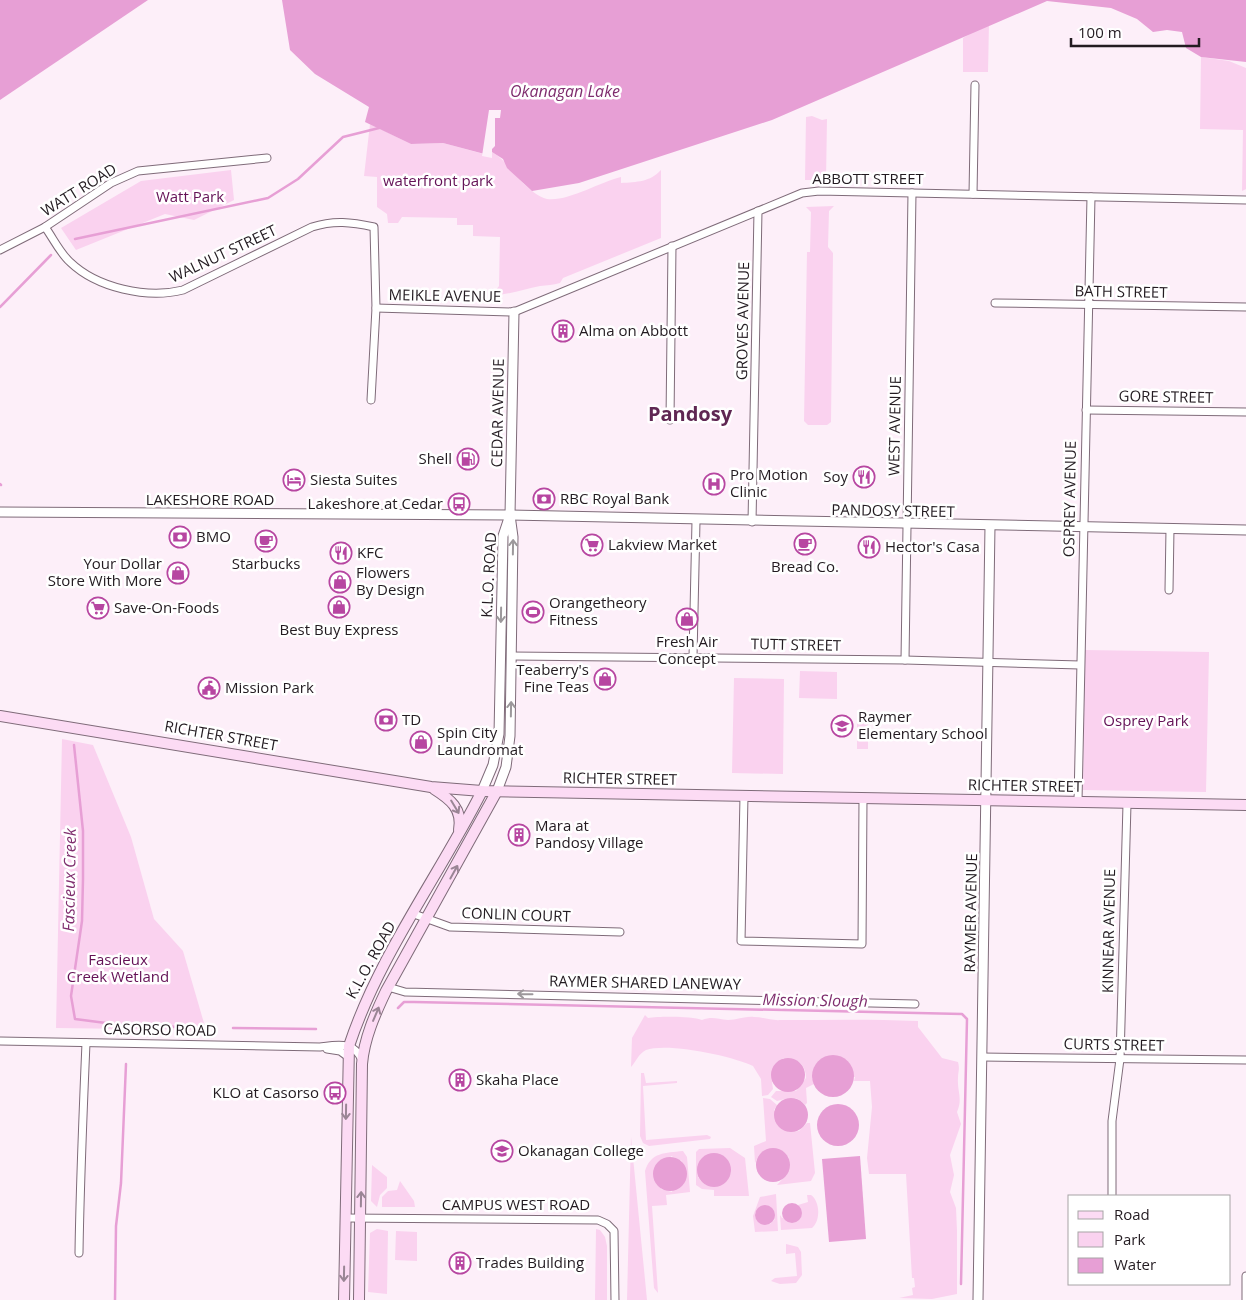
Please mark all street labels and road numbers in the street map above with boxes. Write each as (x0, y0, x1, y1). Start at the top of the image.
street label: WATT ROAD (37, 158, 120, 220)
street label: ABBOTT STREET (812, 168, 925, 188)
street label: WALNUT STREET (166, 219, 280, 287)
street label: GROVES AVENUE (731, 262, 753, 380)
street label: BATH STREET (1074, 280, 1168, 302)
street label: MEIKLE AVENUE (389, 284, 501, 306)
street label: CEDAR AVENUE (486, 358, 508, 467)
street label: WEST AVENUE (883, 376, 905, 476)
street label: GORE STREET (1118, 385, 1214, 407)
street label: OSPREY AVENUE (1058, 441, 1080, 557)
street label: LAKESHORE ROAD (146, 489, 274, 509)
street label: PANDOSY STREET (831, 499, 956, 521)
street label: K.L.O. ROAD (476, 532, 500, 618)
street label: TUTT STREET (751, 633, 842, 655)
street label: RICHTER STREET (163, 715, 280, 755)
street label: RICHTER STREET (563, 767, 678, 789)
street label: RICHTER STREET (968, 774, 1083, 796)
street label: RAYMER AVENUE (959, 853, 981, 973)
street label: KINNEAR AVENUE (1097, 869, 1119, 993)
street label: CONLIN COURT (461, 902, 572, 926)
street label: K.L.O. ROAD (341, 917, 400, 1002)
street label: RAYMER SHARED LANEWAY (549, 970, 742, 994)
street label: CASORSO ROAD (103, 1018, 217, 1040)
street label: CURTS STREET (1063, 1033, 1165, 1055)
street label: CAMPUS WEST ROAD (442, 1194, 590, 1214)

